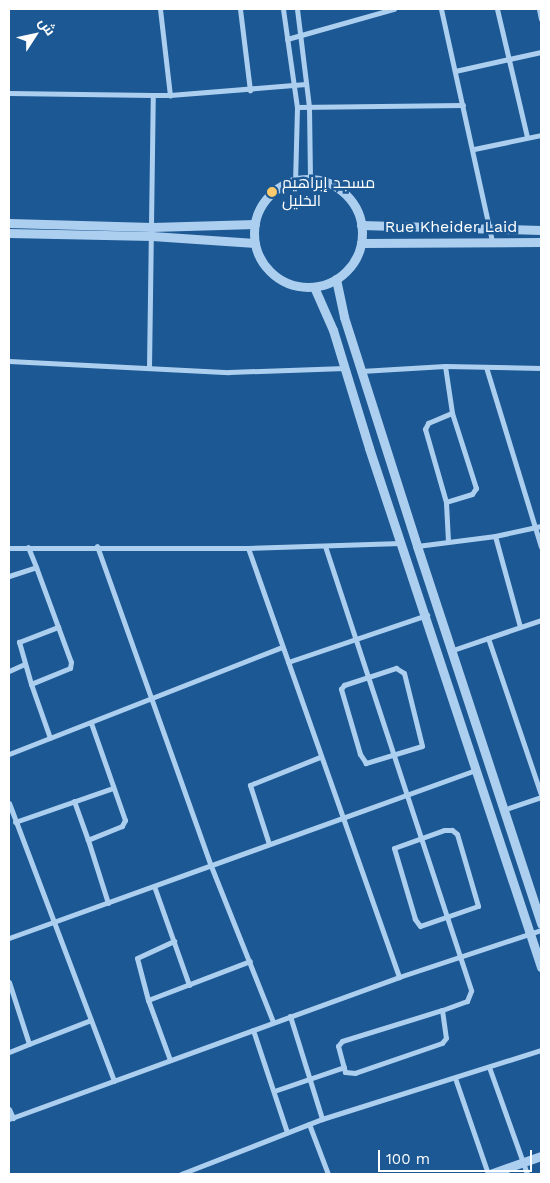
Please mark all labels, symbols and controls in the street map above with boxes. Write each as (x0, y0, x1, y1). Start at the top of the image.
north arrow (10, 10, 60, 60)
text: ش (36, 14, 59, 38)
place label: مسجد إبراهيم الخليل (282, 173, 375, 211)
marker: مسجد إبراهيم الخليل (266, 186, 278, 198)
street label: Rue Kheider Laid (384, 217, 518, 237)
scale bar (380, 1140, 534, 1172)
text: 100 m (386, 1150, 430, 1168)

